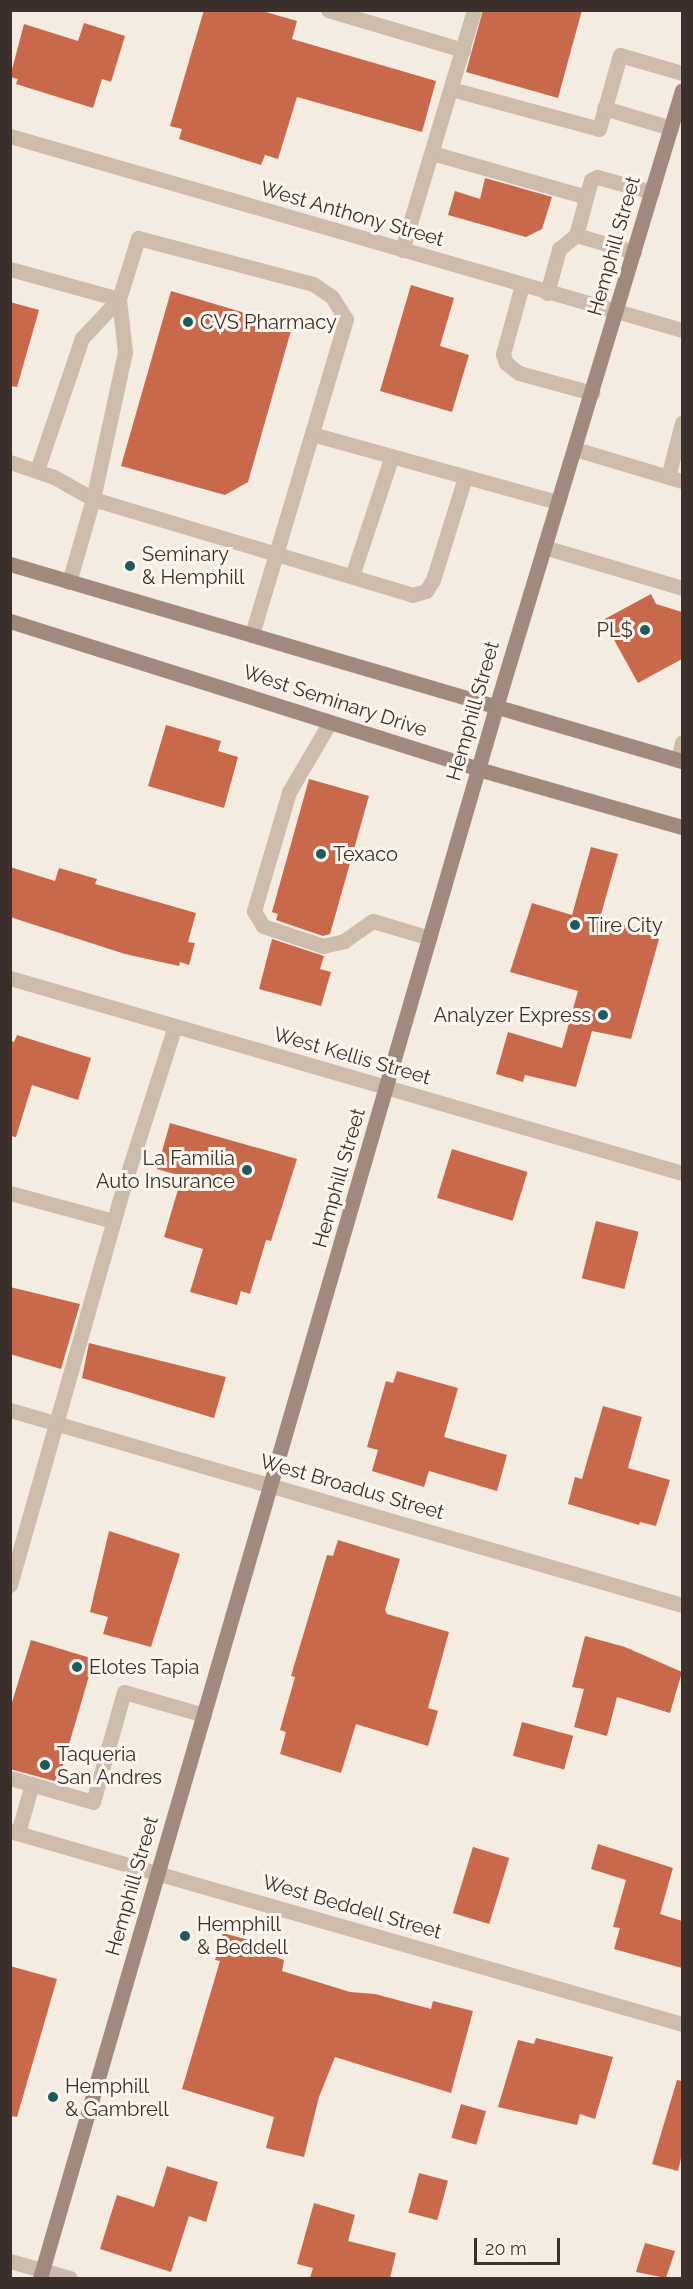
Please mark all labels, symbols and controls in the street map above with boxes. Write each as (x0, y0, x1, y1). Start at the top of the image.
street label: Hemphill Street (583, 173, 645, 319)
street label: West Anthony Street (257, 176, 447, 252)
place label: CVS Pharmacy (200, 310, 337, 334)
marker: CVS Pharmacy (181, 315, 195, 329)
place label: Seminary & Hemphill (142, 542, 244, 589)
marker: Seminary & Hemphill (123, 559, 137, 573)
place label: PL$ (597, 618, 633, 642)
marker: PL$ (638, 623, 652, 637)
street label: Hemphill Street (442, 638, 504, 784)
street label: West Seminary Drive (240, 660, 430, 742)
place label: Texaco (333, 842, 398, 866)
marker: Texaco (314, 847, 328, 861)
place label: Tire City (587, 913, 663, 937)
marker: Tire City (568, 918, 582, 932)
place label: Analyzer Express (433, 1003, 591, 1027)
marker: Analyzer Express (596, 1008, 610, 1022)
street label: West Kellis Street (271, 1022, 433, 1090)
street label: Hemphill Street (308, 1105, 370, 1251)
place label: La Familia Auto Insurance (96, 1146, 235, 1193)
marker: La Familia Auto Insurance (240, 1163, 254, 1177)
street label: West Broadus Street (257, 1449, 447, 1525)
place label: Elotes Tapia (89, 1655, 200, 1679)
marker: Elotes Tapia (70, 1660, 84, 1674)
place label: Taqueria San Andres (57, 1742, 163, 1789)
marker: Taqueria San Andres (38, 1758, 52, 1772)
street label: Hemphill Street (101, 1813, 163, 1959)
street label: West Beddell Street (259, 1870, 445, 1944)
place label: Hemphill & Beddell (197, 1912, 288, 1959)
marker: Hemphill & Beddell (178, 1929, 192, 1943)
place label: Hemphill & Gambrell (65, 2074, 169, 2121)
marker: Hemphill & Gambrell (46, 2090, 60, 2104)
scale bar (477, 2226, 562, 2264)
text: 20 m (485, 2238, 527, 2259)

